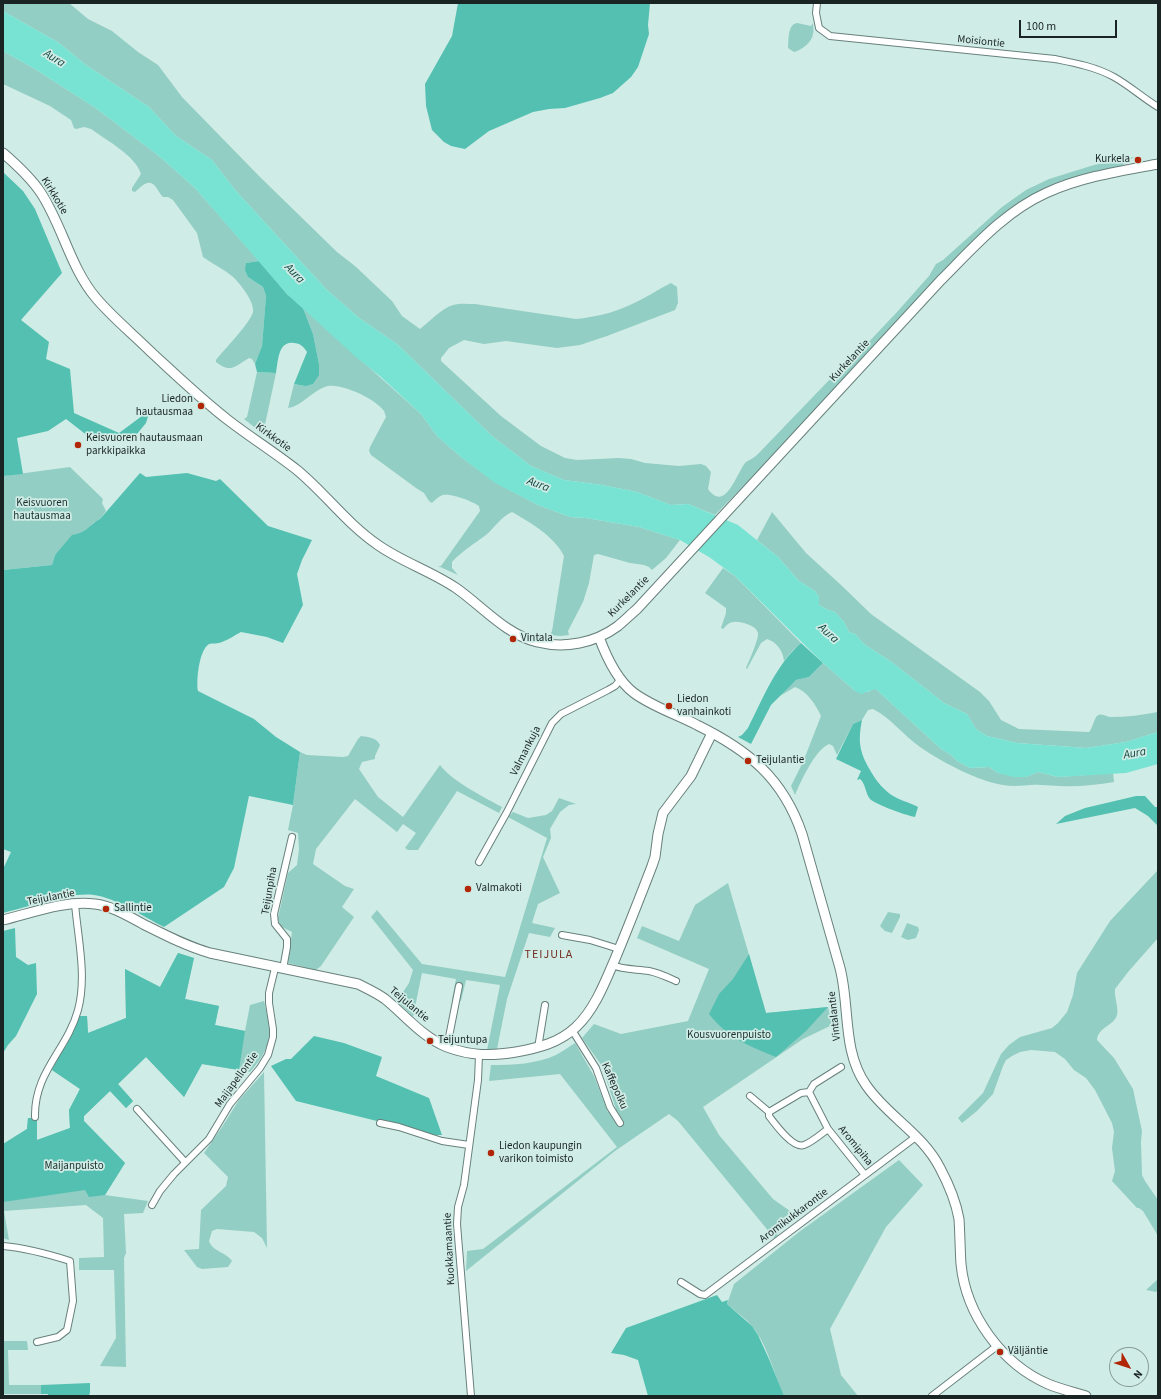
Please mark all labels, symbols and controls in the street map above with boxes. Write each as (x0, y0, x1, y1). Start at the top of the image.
scale bar (1021, 12, 1119, 38)
text: 100 m (1026, 18, 1056, 35)
street label: Moisiontie (957, 33, 1005, 51)
water label: Aura (41, 47, 67, 71)
place label: Kurkela (1095, 153, 1130, 167)
marker: Kurkela (1133, 155, 1143, 165)
street label: Kirkkotie (38, 175, 70, 217)
water label: Aura (281, 261, 307, 287)
street label: Kurkelantie (827, 337, 873, 385)
place label: Liedon hautausmaa (136, 393, 193, 419)
marker: Liedon hautausmaa (196, 401, 206, 411)
street label: Kirkkotie (252, 421, 294, 455)
place label: Keisvuoren hautausmaan parkkipaikka (86, 432, 203, 458)
marker: Keisvuoren hautausmaan parkkipaikka (73, 440, 83, 450)
water label: Aura (525, 474, 551, 496)
park label: Keisvuoren hautausmaa (13, 497, 71, 523)
street label: Kurkelantie (606, 574, 652, 620)
water label: Aura (815, 621, 841, 647)
place label: Vintala (521, 632, 553, 646)
marker: Vintala (508, 634, 518, 644)
place label: Liedon vanhainkoti (677, 693, 731, 719)
marker: Liedon vanhainkoti (664, 701, 674, 711)
street label: Valmankuja (508, 724, 544, 778)
water label: Aura (1123, 745, 1147, 763)
place label: Teijulantie (756, 754, 804, 768)
marker: Teijulantie (743, 756, 753, 766)
street label: Teijunpiha (259, 866, 281, 916)
place label: Valmakoti (476, 882, 522, 896)
marker: Valmakoti (463, 884, 473, 894)
street label: Teijulantie (26, 887, 76, 909)
place label: Sallintie (114, 902, 152, 916)
marker: Sallintie (101, 904, 111, 914)
district label: TEIJULA (525, 948, 573, 962)
street label: Teijulantie (386, 984, 432, 1026)
street label: Vintalantie (826, 991, 844, 1041)
park label: Kousvuorenpuisto (687, 1029, 771, 1043)
place label: Teijuntupa (438, 1034, 487, 1048)
marker: Teijuntupa (425, 1036, 435, 1046)
street label: Maijapellontie (212, 1050, 262, 1110)
street label: Kaffepolku (598, 1061, 630, 1111)
street label: Aromipiha (835, 1123, 875, 1169)
place label: Liedon kaupungin varikon toimisto (499, 1140, 582, 1166)
marker: Liedon kaupungin varikon toimisto (486, 1148, 496, 1158)
park label: Maijanpuisto (44, 1160, 104, 1174)
street label: Aromikukkarontie (757, 1186, 831, 1246)
street label: Kuokkamaantie (442, 1212, 458, 1286)
place label: Väljäntie (1008, 1345, 1048, 1359)
marker: Väljäntie (995, 1347, 1005, 1357)
north arrow (1109, 1347, 1149, 1387)
text: N (1130, 1367, 1146, 1382)

